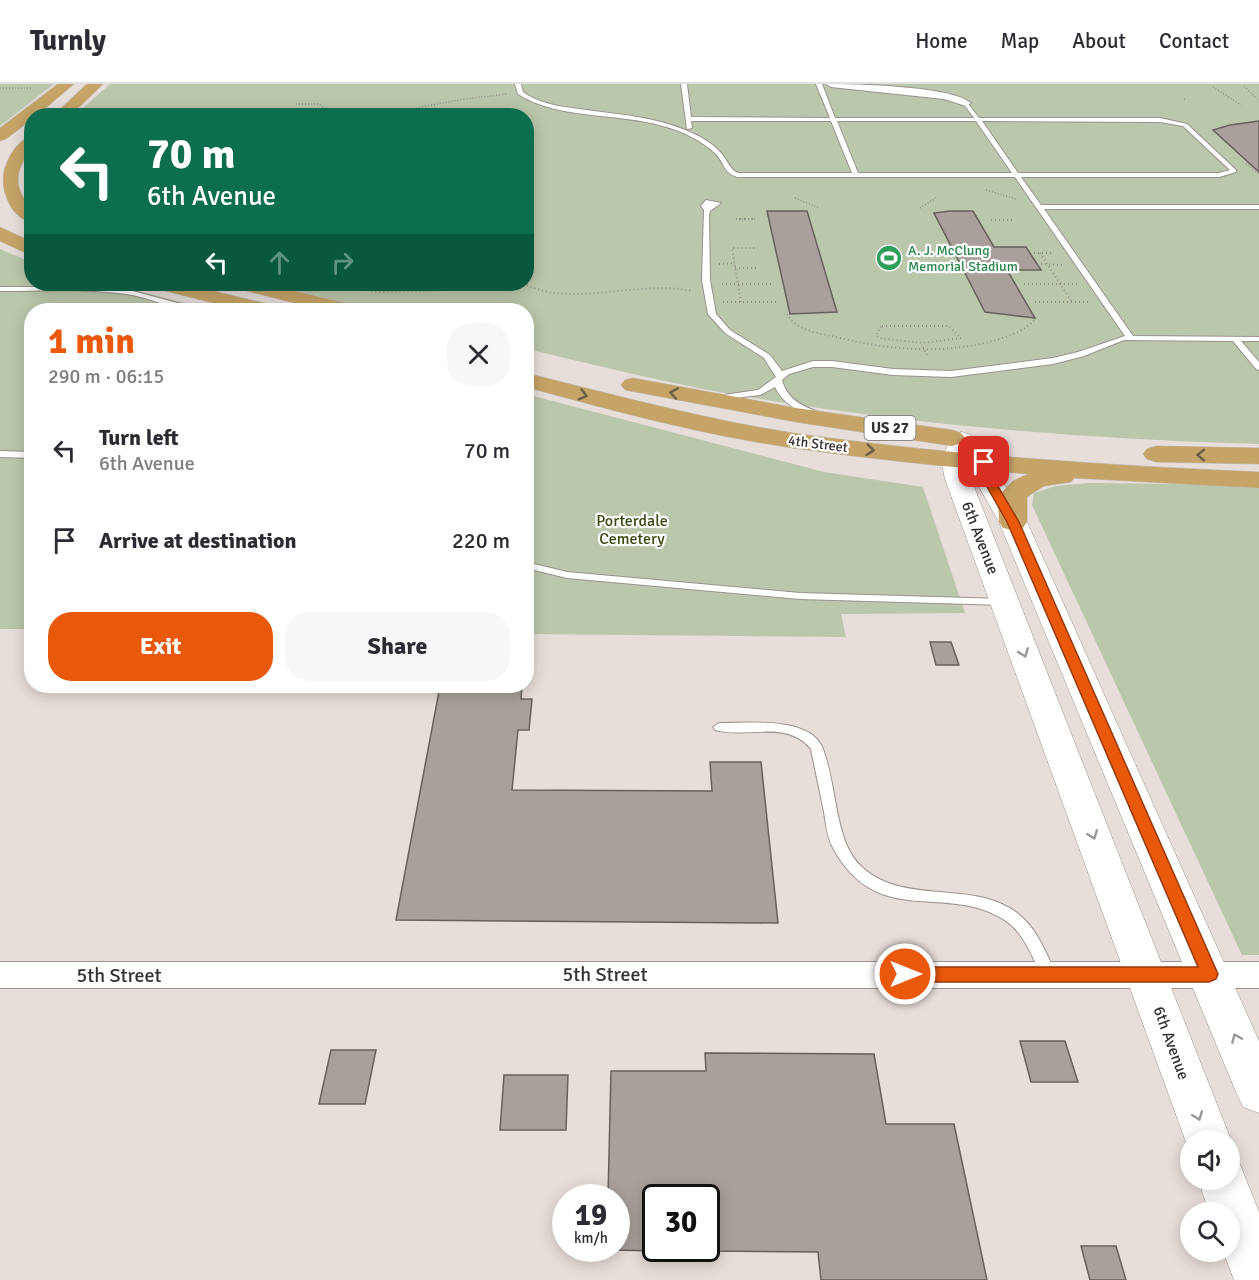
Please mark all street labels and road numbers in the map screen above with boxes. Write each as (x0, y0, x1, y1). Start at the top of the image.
road number: US 27 (864, 416, 916, 440)
street label: 4th Street (787, 432, 849, 456)
street label: 6th Avenue (957, 499, 1003, 577)
street label: 5th Street (562, 962, 648, 987)
street label: 5th Street (76, 963, 162, 988)
street label: 6th Avenue (1149, 1004, 1193, 1082)

